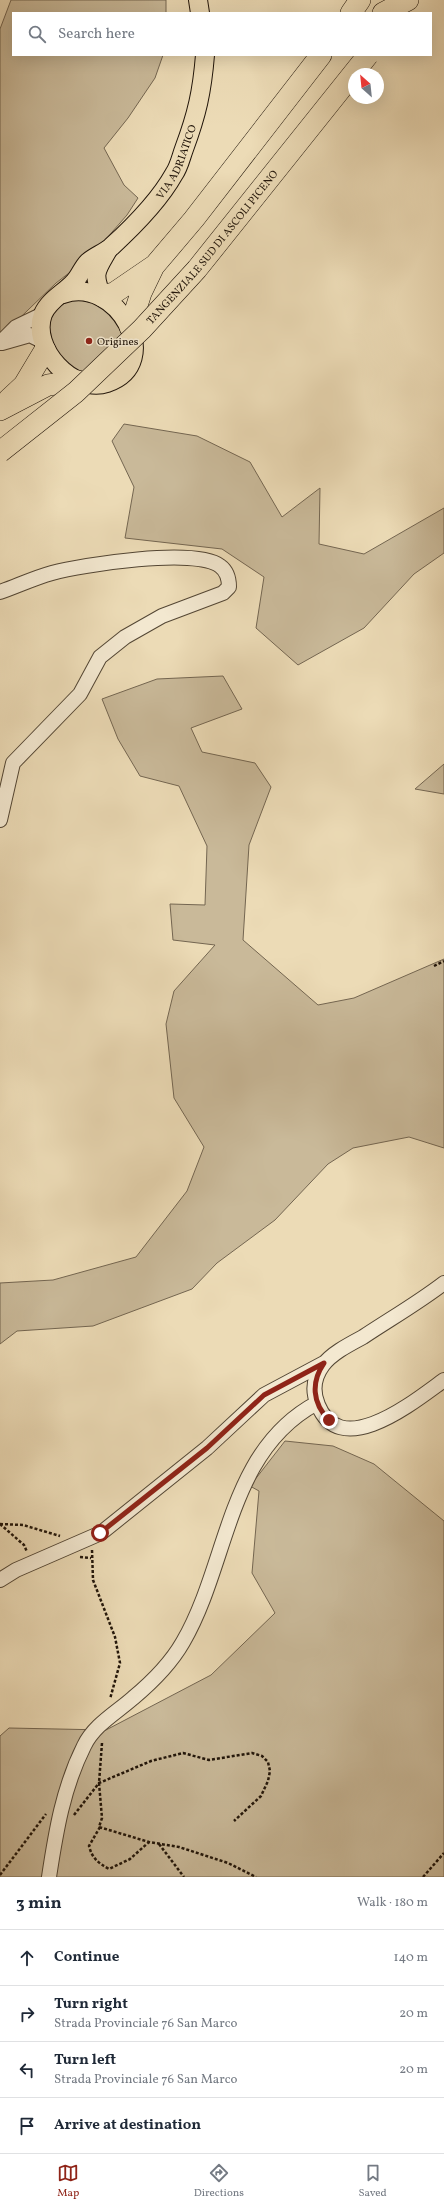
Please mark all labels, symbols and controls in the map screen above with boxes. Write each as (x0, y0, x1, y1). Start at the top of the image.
search box (12, 12, 432, 56)
icon: search (26, 23, 48, 45)
text: Search here (58, 24, 135, 45)
north arrow (348, 68, 384, 104)
street label: VIA ADRIATICO (154, 123, 201, 203)
street label: TANGENZIALE SUD DI ASCOLI PICENO (144, 167, 282, 328)
place label: Origines (97, 335, 139, 350)
marker: Origines (84, 336, 94, 346)
route end (320, 1411, 338, 1429)
route start (91, 1524, 109, 1542)
text: 3 min (16, 1892, 62, 1915)
text: Walk · 180 m (357, 1894, 428, 1912)
icon: ahead (16, 1947, 38, 1969)
text: Continue (54, 1947, 119, 1968)
text: 140 m (394, 1949, 428, 1967)
text: Turn right (54, 1994, 128, 2015)
icon: right (16, 2003, 38, 2025)
text: 20 m (399, 2005, 428, 2023)
text: Strada Provinciale 76 San Marco (54, 2015, 237, 2033)
text: Turn left (54, 2050, 116, 2071)
icon: left (16, 2059, 38, 2081)
text: 20 m (399, 2061, 428, 2079)
text: Strada Provinciale 76 San Marco (54, 2071, 237, 2089)
icon: arrive (16, 2115, 38, 2137)
text: Arrive at destination (54, 2115, 201, 2136)
tab: Map (57, 2162, 79, 2201)
tab: Directions (194, 2162, 244, 2201)
tab: Saved (358, 2162, 387, 2201)

